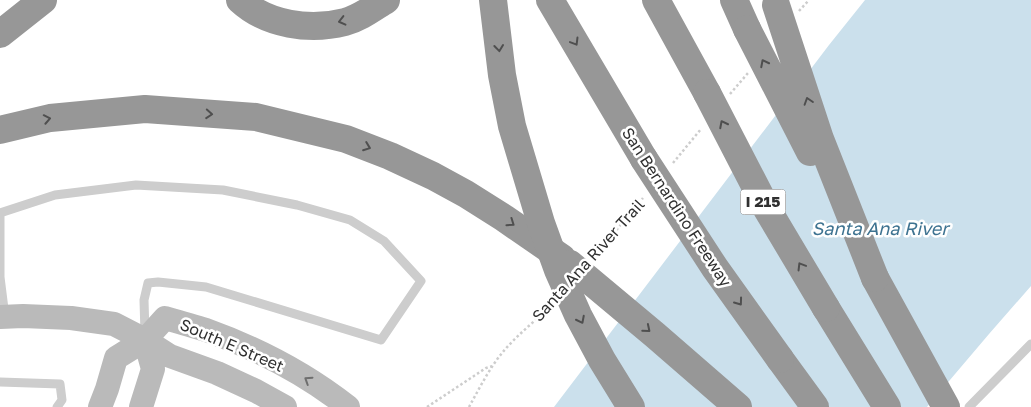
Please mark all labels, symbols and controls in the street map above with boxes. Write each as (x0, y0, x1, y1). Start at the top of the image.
one-way arrow (338, 15, 347, 26)
one-way arrow (568, 37, 578, 46)
one-way arrow (493, 44, 503, 53)
one-way arrow (760, 60, 770, 69)
one-way arrow (803, 98, 813, 106)
one-way arrow (205, 108, 213, 119)
one-way arrow (43, 114, 52, 125)
one-way arrow (719, 120, 729, 129)
street label: San Bernardino Freeway (618, 123, 736, 291)
one-way arrow (362, 141, 371, 152)
road number: I 215 (740, 190, 786, 214)
street label: Santa Ana River Trail (528, 194, 648, 326)
one-way arrow (505, 217, 514, 225)
water label: Santa Ana River (812, 217, 951, 239)
one-way arrow (797, 263, 807, 272)
one-way arrow (733, 296, 742, 306)
street label: South E Street (177, 314, 287, 376)
one-way arrow (575, 315, 585, 324)
one-way arrow (642, 323, 651, 332)
one-way arrow (304, 376, 313, 386)

